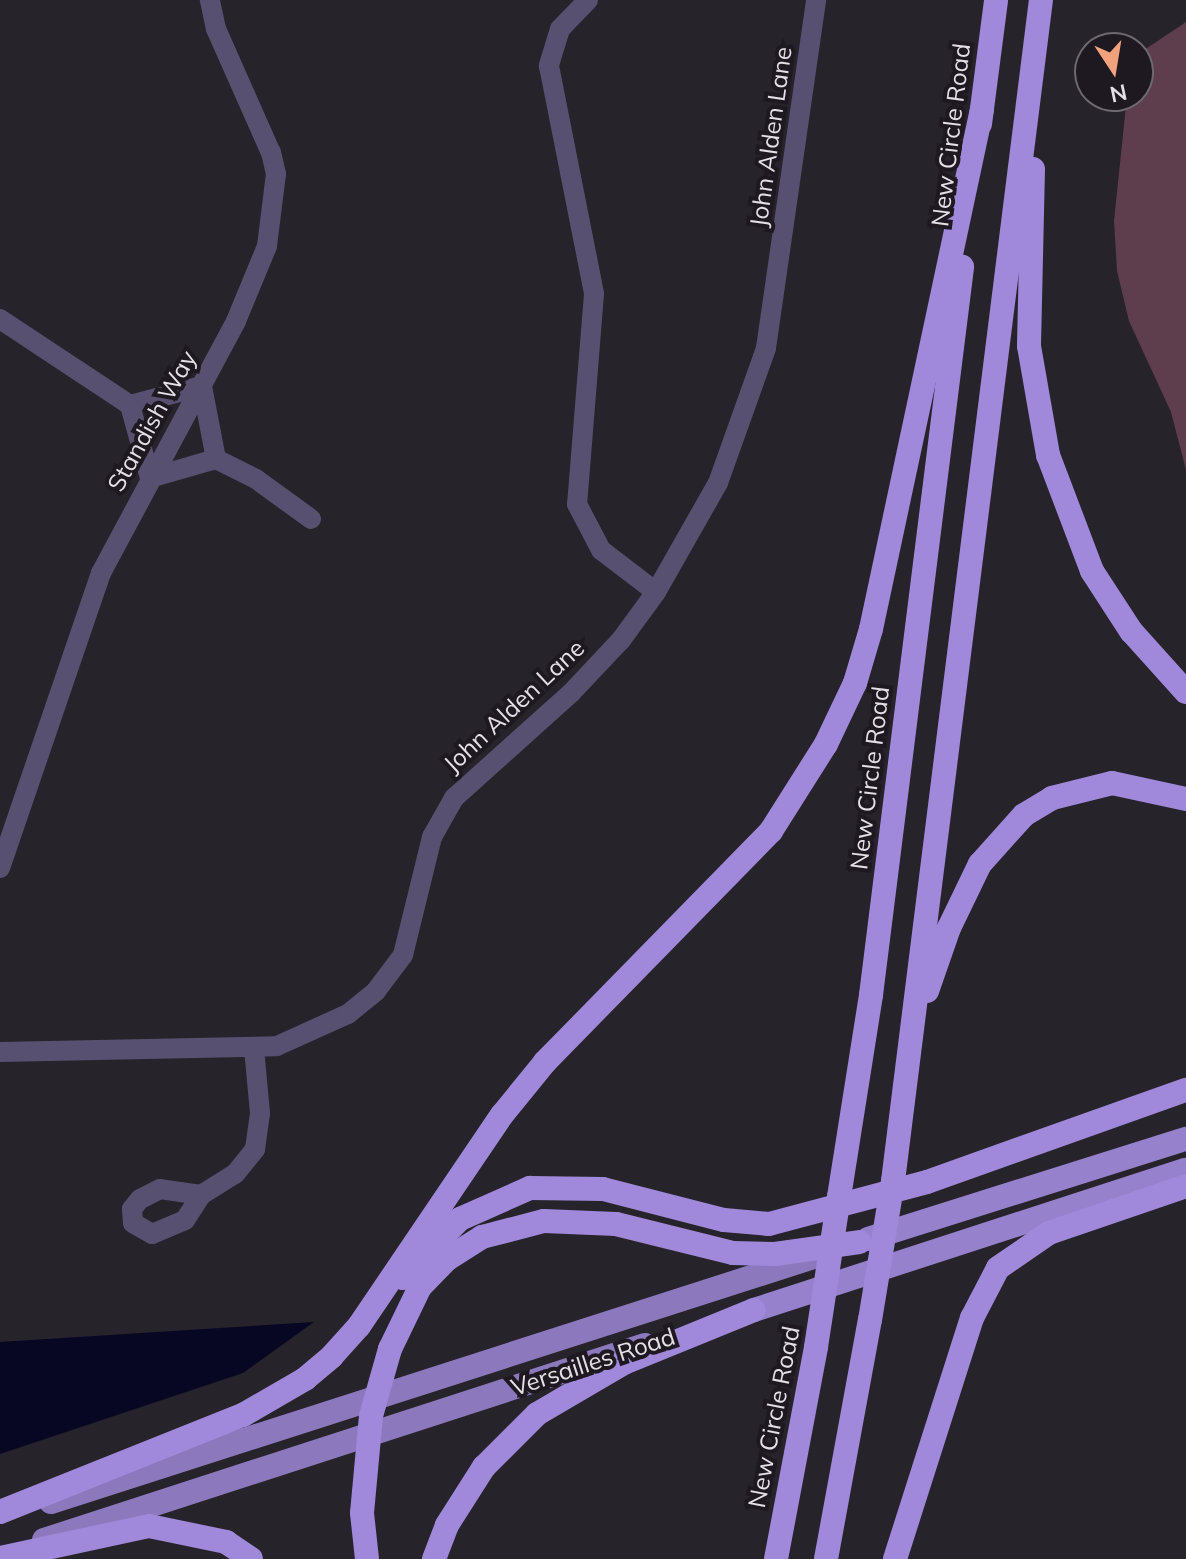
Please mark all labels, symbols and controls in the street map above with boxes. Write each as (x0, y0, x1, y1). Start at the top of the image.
north arrow (1074, 32, 1154, 112)
street label: New Circle Road (925, 42, 977, 228)
street label: John Alden Lane (744, 45, 798, 229)
text: N (1108, 78, 1130, 109)
street label: Standish Way (101, 346, 203, 496)
street label: John Alden Lane (438, 633, 590, 779)
street label: New Circle Road (844, 685, 896, 871)
street label: Versailles Road (507, 1322, 679, 1402)
street label: New Circle Road (742, 1324, 806, 1510)

